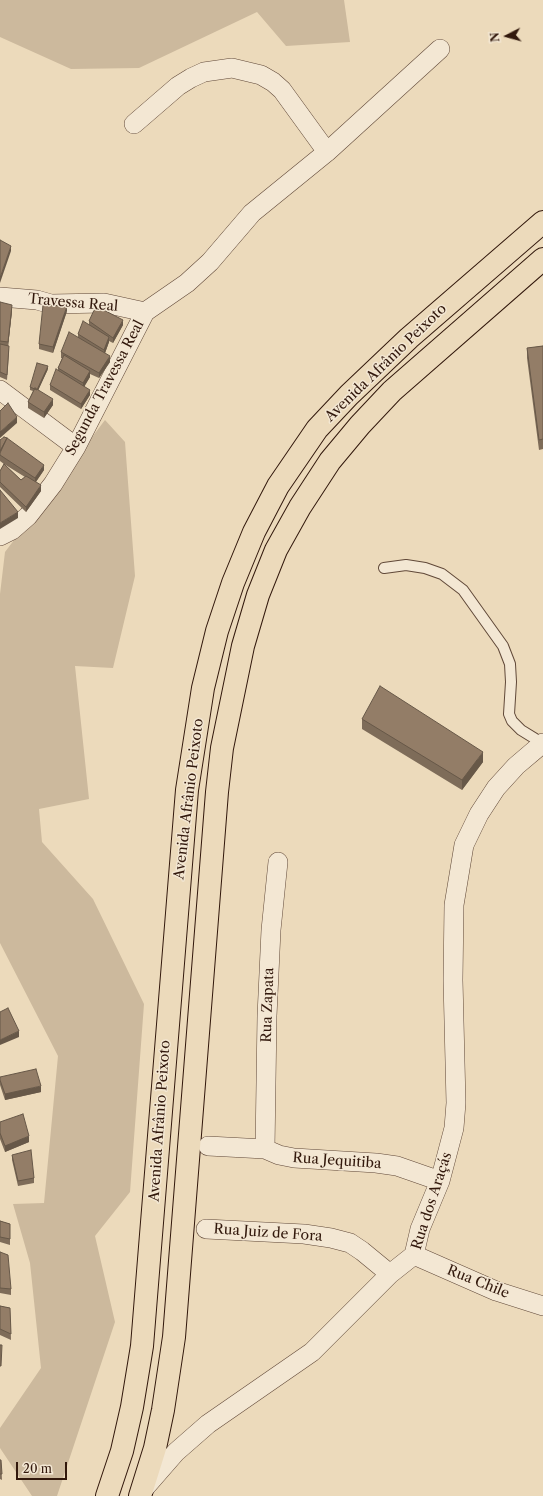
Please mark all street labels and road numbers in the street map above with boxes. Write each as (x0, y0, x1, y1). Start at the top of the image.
street label: Travessa Real (27, 291, 119, 315)
street label: Avenida Afrânio Peixoto (322, 301, 450, 425)
street label: Segunda Travessa Real (62, 317, 148, 459)
street label: Avenida Afrânio Peixoto (171, 718, 207, 880)
street label: Rua Zapata (258, 967, 278, 1043)
street label: Avenida Afrânio Peixoto (146, 1040, 174, 1202)
street label: Rua Jequitiba (292, 1150, 382, 1172)
street label: Rua dos Araçás (408, 1150, 456, 1252)
street label: Rua Juiz de Fora (213, 1221, 323, 1245)
street label: Rua Chile (444, 1262, 512, 1302)

